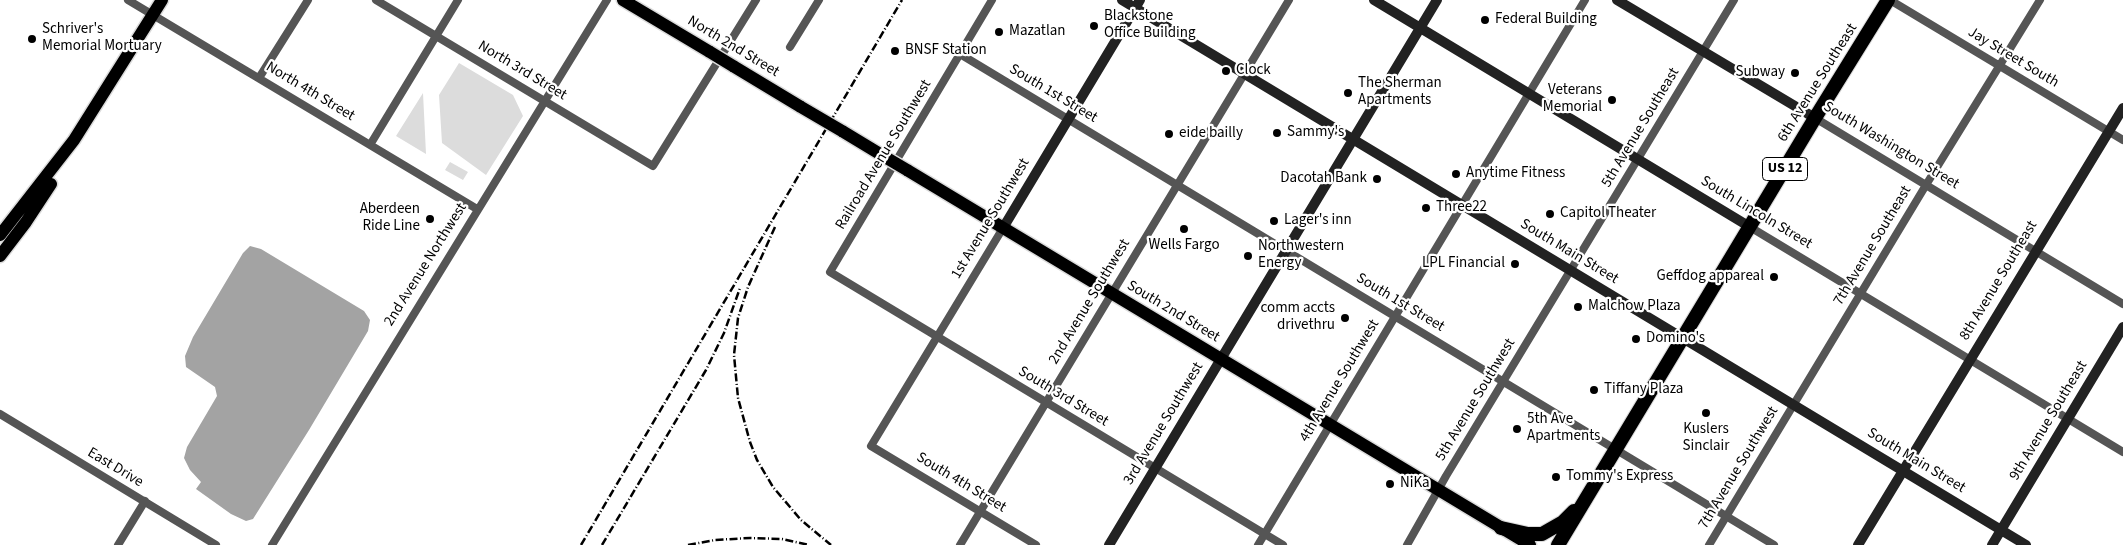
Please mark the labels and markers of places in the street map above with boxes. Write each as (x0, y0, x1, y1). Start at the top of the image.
place label: Blackstone Office Building (1104, 8, 1196, 43)
place label: Federal Building (1495, 11, 1597, 29)
marker: Federal Building (1479, 14, 1491, 26)
marker: Blackstone Office Building (1088, 20, 1100, 32)
place label: Schriver's Memorial Mortuary (42, 21, 162, 56)
place label: Mazatlan (1009, 23, 1066, 41)
marker: Mazatlan (993, 26, 1005, 38)
marker: Schriver's Memorial Mortuary (26, 33, 38, 45)
place label: BNSF Station (905, 42, 987, 60)
marker: BNSF Station (889, 45, 901, 57)
place label: Clock (1236, 62, 1271, 80)
place label: Subway (1735, 64, 1785, 82)
marker: Clock (1220, 65, 1232, 77)
marker: Subway (1789, 67, 1801, 79)
place label: The Sherman Apartments (1358, 75, 1442, 110)
place label: Veterans Memorial (1543, 82, 1602, 117)
marker: The Sherman Apartments (1342, 87, 1354, 99)
marker: Veterans Memorial (1606, 94, 1618, 106)
place label: Sammy's (1287, 124, 1344, 142)
place label: eide bailly (1179, 125, 1243, 143)
marker: Sammy's (1271, 127, 1283, 139)
marker: eide bailly (1163, 128, 1175, 140)
place label: Anytime Fitness (1466, 165, 1565, 183)
marker: Anytime Fitness (1450, 168, 1462, 180)
place label: Dacotah Bank (1280, 170, 1367, 188)
marker: Dacotah Bank (1371, 173, 1383, 185)
place label: Three22 (1436, 199, 1487, 217)
place label: Aberdeen Ride Line (360, 201, 420, 236)
marker: Three22 (1420, 202, 1432, 214)
place label: Capitol Theater (1560, 205, 1656, 223)
marker: Capitol Theater (1544, 208, 1556, 220)
place label: Lager's inn (1284, 212, 1352, 230)
marker: Aberdeen Ride Line (424, 213, 436, 225)
marker: Lager's inn (1268, 215, 1280, 227)
marker: Wells Fargo (1178, 223, 1190, 235)
place label: Wells Fargo (1148, 237, 1220, 255)
place label: Northwestern Energy (1258, 238, 1344, 273)
marker: Northwestern Energy (1242, 250, 1254, 262)
place label: LPL Financial (1422, 255, 1505, 273)
marker: LPL Financial (1509, 258, 1521, 270)
place label: Geffdog appareal (1657, 268, 1764, 286)
marker: Geffdog appareal (1768, 271, 1780, 283)
place label: Malchow Plaza (1588, 298, 1681, 316)
place label: comm accts drivethru (1260, 300, 1335, 335)
marker: Malchow Plaza (1572, 301, 1584, 313)
marker: comm accts drivethru (1339, 312, 1351, 324)
place label: Domino's (1646, 330, 1705, 348)
marker: Domino's (1630, 333, 1642, 345)
place label: Tiffany Plaza (1604, 381, 1683, 399)
marker: Tiffany Plaza (1588, 384, 1600, 396)
marker: Kuslers Sinclair (1700, 407, 1712, 419)
place label: 5th Ave Apartments (1527, 411, 1600, 446)
place label: Kuslers Sinclair (1682, 421, 1730, 456)
marker: 5th Ave Apartments (1511, 423, 1523, 435)
place label: Tommy's Express (1566, 468, 1673, 486)
marker: Tommy's Express (1550, 471, 1562, 483)
place label: NiKa (1400, 475, 1430, 493)
marker: NiKa (1384, 478, 1396, 490)

